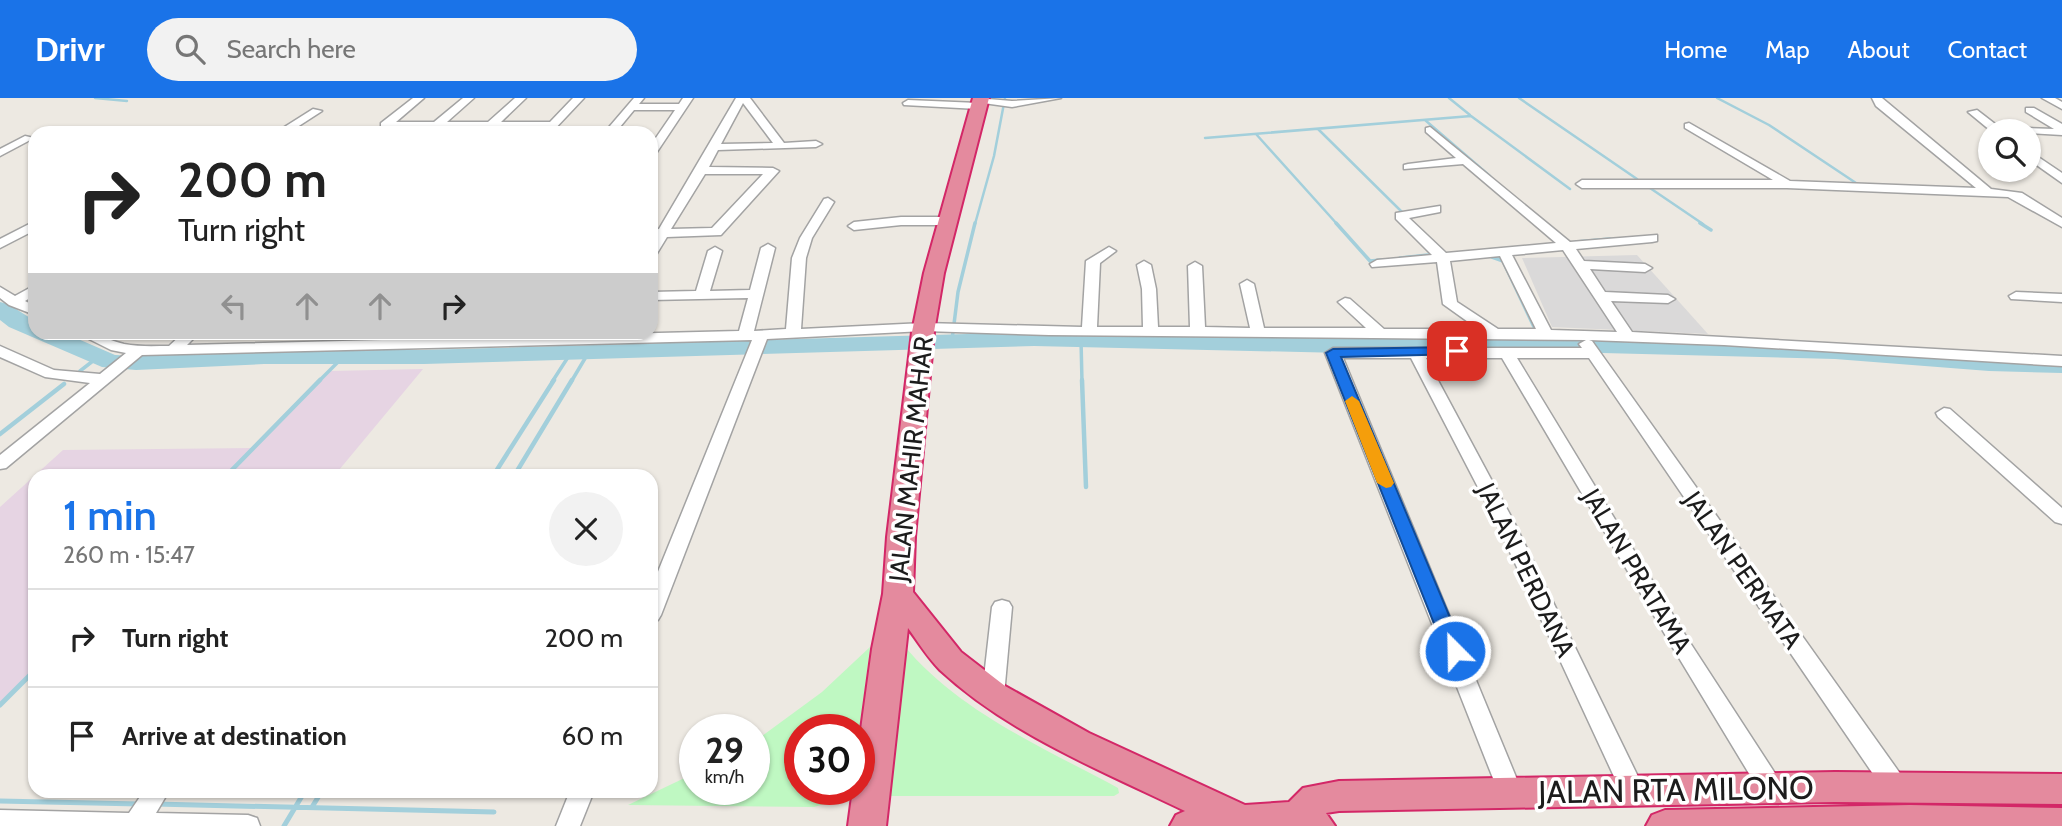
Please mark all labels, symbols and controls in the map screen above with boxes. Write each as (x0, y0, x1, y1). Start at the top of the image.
search box (147, 18, 637, 81)
text: Drivr (35, 29, 105, 69)
icon: search (171, 30, 209, 68)
text: Search here (227, 33, 356, 65)
text: Home (1664, 35, 1727, 64)
text: Map (1765, 35, 1810, 64)
text: About (1848, 35, 1910, 64)
text: Contact (1948, 35, 2027, 64)
map controls (1978, 119, 2041, 182)
button: search (1978, 119, 2041, 182)
text: 200 m (178, 150, 327, 209)
icon: right (63, 154, 154, 245)
text: Turn right (178, 210, 305, 249)
icon: left (215, 287, 253, 325)
icon: ahead (288, 287, 326, 325)
icon: ahead (361, 287, 399, 325)
icon: right (434, 287, 472, 325)
pin (1427, 321, 1487, 381)
icon: arrive (1438, 332, 1476, 370)
street label: JALAN MAHIR MAHAR (882, 334, 940, 584)
street label: JALAN PERDANA (1470, 477, 1582, 662)
street label: JALAN PRATAMA (1575, 482, 1699, 659)
street label: JALAN PERMATA (1676, 484, 1809, 655)
text: 1 min (63, 489, 157, 541)
button: close (549, 492, 623, 566)
text: 260 m · 15:47 (63, 541, 195, 569)
position arrow (1418, 614, 1492, 688)
icon: right (63, 619, 101, 657)
text: Turn right (122, 622, 228, 654)
text: 200 m (544, 622, 623, 654)
speed limit sign: 30 (784, 714, 875, 805)
icon: arrive (63, 717, 101, 755)
text: Arrive at destination (122, 720, 347, 752)
text: 60 m (561, 720, 623, 752)
text: 29 (705, 729, 744, 772)
text: km/h (705, 766, 744, 788)
street label: JALAN RTA MILONO (1537, 768, 1814, 811)

